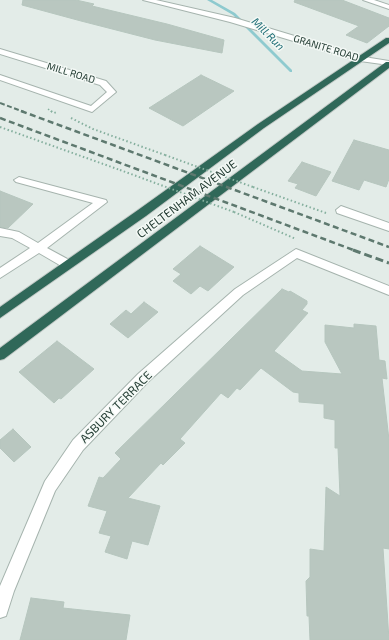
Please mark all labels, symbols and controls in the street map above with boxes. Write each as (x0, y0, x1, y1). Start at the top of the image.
water label: Mill Run (249, 15, 287, 53)
street label: GRANITE ROAD (292, 32, 360, 64)
street label: MILL ROAD (46, 60, 96, 86)
street label: CHELTENHAM AVENUE (134, 157, 240, 241)
street label: ASBURY TERRACE (77, 368, 155, 446)

